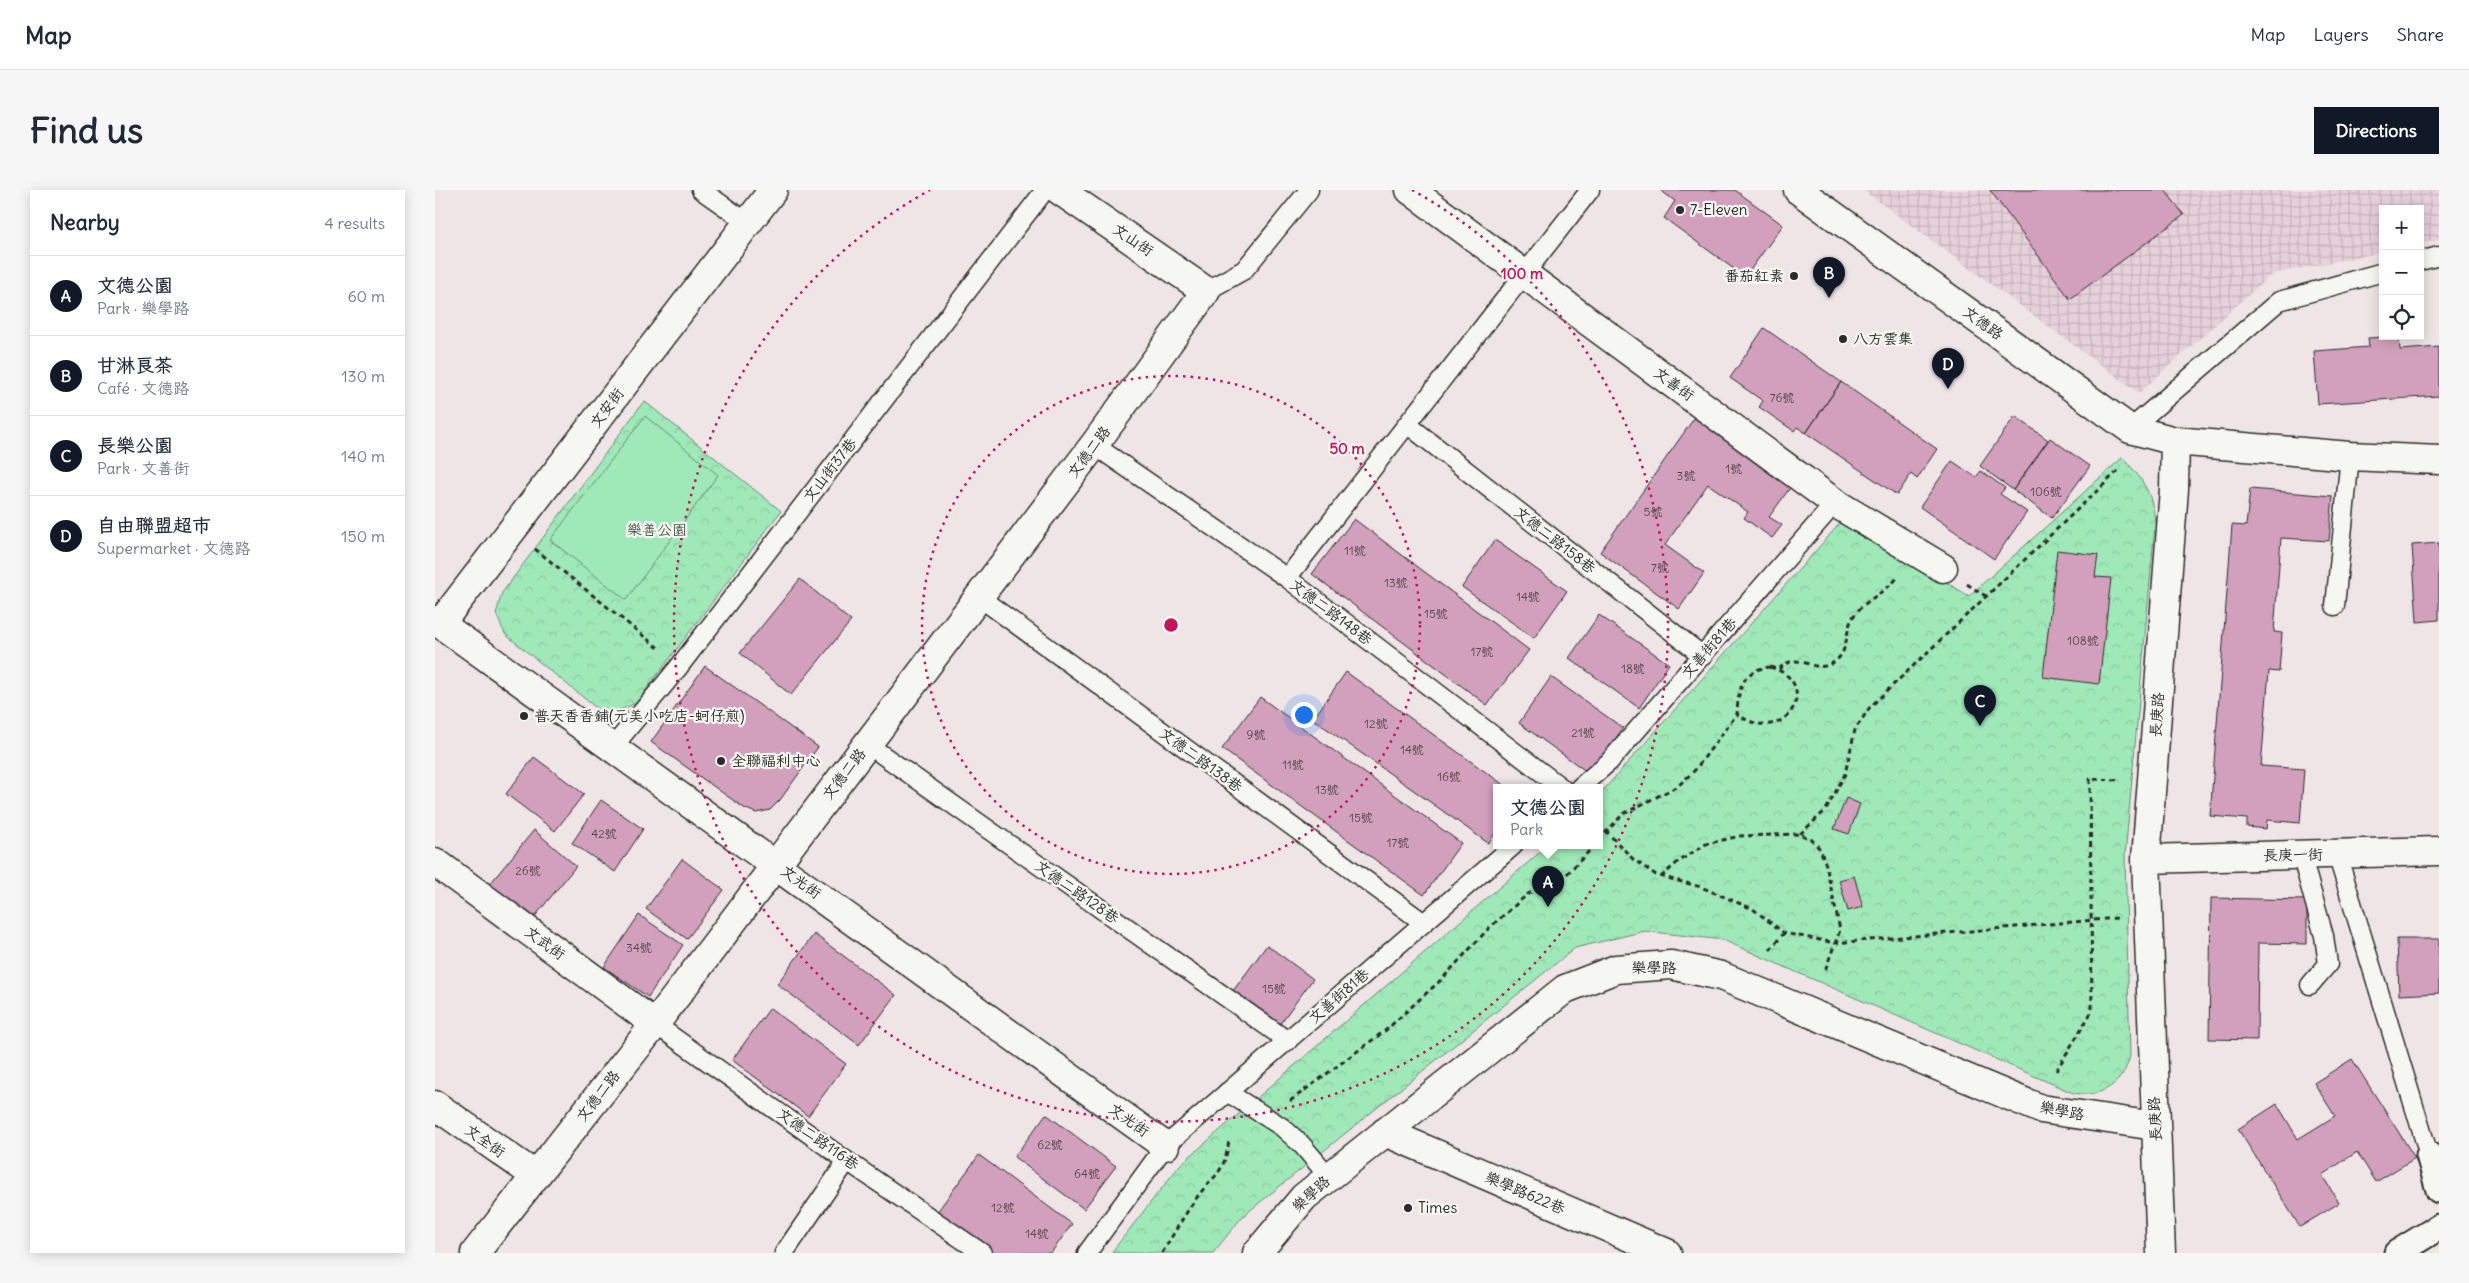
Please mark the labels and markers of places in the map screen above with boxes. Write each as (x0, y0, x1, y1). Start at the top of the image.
place label: 7-Eleven (1690, 200, 1748, 219)
marker: 7-Eleven (1674, 204, 1686, 216)
pin: B (1813, 257, 1845, 298)
place label: 番茄紅素 (1724, 266, 1784, 285)
marker: 番茄紅素 (1788, 270, 1800, 282)
place label: 八方雲集 (1853, 329, 1913, 348)
marker: 八方雲集 (1837, 333, 1849, 345)
pin: D (1932, 348, 1964, 389)
centre of rings (1162, 616, 1180, 634)
pin: C (1964, 685, 1996, 726)
place label: 普天香香鋪(元美小吃店-蚵仔煎) (534, 706, 745, 725)
marker: 普天香香鋪(元美小吃店-蚵仔煎) (518, 710, 530, 722)
place label: 全聯福利中心 (731, 751, 821, 770)
marker: 全聯福利中心 (715, 755, 727, 767)
pin: A (1532, 866, 1564, 907)
place label: Times (1418, 1198, 1457, 1217)
marker: Times (1402, 1202, 1414, 1214)

